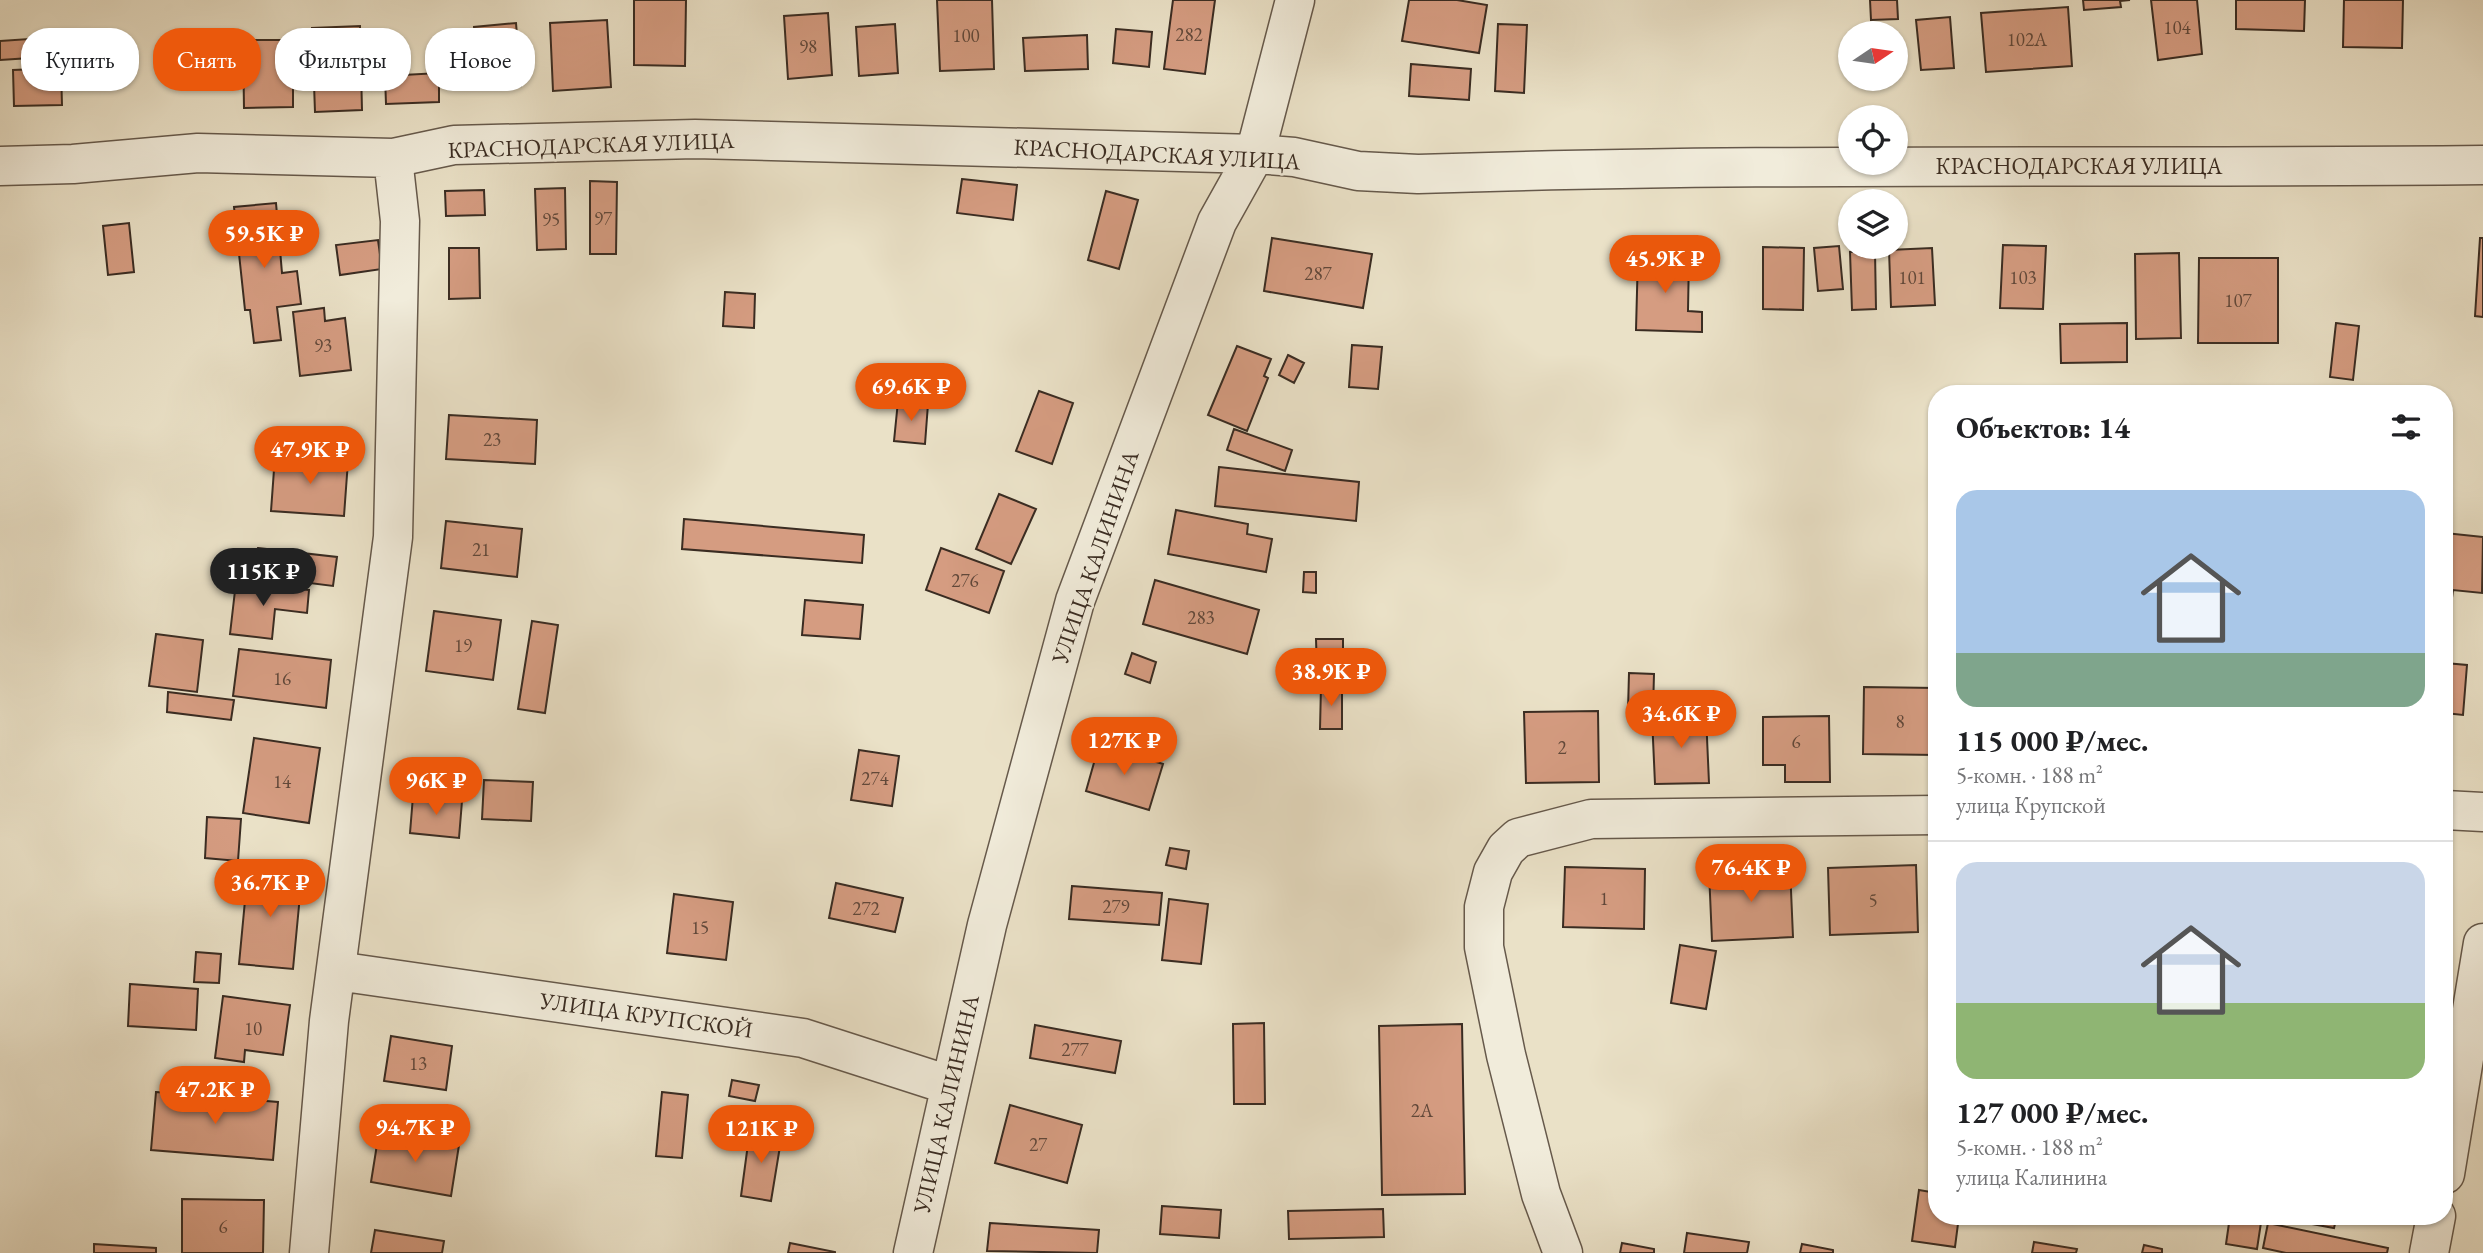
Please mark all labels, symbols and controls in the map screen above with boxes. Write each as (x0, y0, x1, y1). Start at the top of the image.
house number: 104 (2163, 15, 2192, 40)
north arrow (1838, 21, 1908, 91)
map controls (1838, 21, 1908, 259)
house number: 282 (1175, 22, 1203, 47)
house number: 100 (952, 23, 980, 48)
house number: 102А (2007, 27, 2048, 52)
chip: Купить (21, 28, 139, 91)
chip: Снять (153, 28, 261, 91)
chip: Фильтры (275, 28, 411, 91)
chip: Новое (425, 28, 535, 91)
house number: 98 (799, 34, 817, 59)
button: locate (1838, 105, 1908, 175)
street label: КРАСНОДАРСКАЯ УЛИЦА (447, 125, 736, 165)
street label: КРАСНОДАРСКАЯ УЛИЦА (1013, 132, 1302, 177)
street label: КРАСНОДАРСКАЯ УЛИЦА (1936, 151, 2224, 181)
button: layers (1838, 189, 1908, 259)
house number: 97 (594, 206, 613, 231)
house number: 95 (542, 207, 560, 232)
pin: 59.5K ₽ (199, 210, 329, 270)
text: 59.5K ₽ (224, 218, 304, 248)
pin: 45.9K ₽ (1600, 236, 1730, 295)
text: 45.9K ₽ (1625, 243, 1705, 273)
house number: 287 (1304, 261, 1333, 286)
house number: 101 (1898, 265, 1926, 290)
house number: 103 (2009, 265, 2037, 290)
house number: 107 (2224, 288, 2253, 313)
house number: 93 (314, 333, 332, 358)
pin: 69.6K ₽ (846, 364, 976, 423)
text: 69.6K ₽ (871, 371, 951, 401)
text: Объектов: 14 (1956, 408, 2130, 447)
icon: filters (2387, 408, 2425, 446)
pin: 47.9K ₽ (245, 426, 375, 486)
house number: 23 (483, 427, 501, 452)
text: 47.9K ₽ (270, 434, 350, 464)
street label: УЛИЦА КАЛИНИНА (1044, 445, 1146, 669)
icon: home (2128, 535, 2254, 661)
house number: 21 (472, 537, 490, 562)
pin: 115K ₽ (206, 548, 320, 608)
text: 115K ₽ (226, 556, 300, 586)
house number: 276 (951, 568, 979, 593)
house number: 283 (1187, 605, 1215, 630)
house number: 19 (454, 633, 472, 658)
pin: 38.9K ₽ (1266, 648, 1396, 708)
text: 38.9K ₽ (1291, 656, 1371, 686)
house number: 16 (273, 666, 291, 691)
pin: 34.6K ₽ (1616, 690, 1746, 750)
text: 34.6K ₽ (1641, 698, 1721, 728)
house number: 8 (1895, 709, 1905, 734)
pin: 127K ₽ (1067, 718, 1181, 777)
text: 115 000 ₽/мес. (1956, 721, 2149, 760)
text: 127K ₽ (1087, 725, 1161, 755)
house number: 6 (1791, 729, 1801, 754)
house number: 2 (1557, 735, 1567, 760)
pin: 96K ₽ (387, 758, 485, 817)
text: 5-комн. · 188 m² (1956, 760, 2103, 790)
text: 96K ₽ (405, 765, 467, 795)
house number: 274 (861, 766, 890, 791)
house number: 14 (273, 769, 292, 794)
text: улица Крупской (1956, 790, 2106, 820)
pin: 76.4K ₽ (1686, 844, 1816, 904)
text: 76.4K ₽ (1711, 852, 1791, 882)
pin: 36.7K ₽ (205, 860, 335, 919)
text: 36.7K ₽ (230, 867, 310, 897)
house number: 1 (1599, 886, 1609, 911)
house number: 5 (1868, 888, 1878, 913)
house number: 279 (1102, 894, 1130, 919)
house number: 272 (852, 896, 880, 921)
icon: home (2128, 907, 2254, 1033)
house number: 15 (691, 915, 709, 940)
street label: УЛИЦА КРУПСКОЙ (537, 985, 755, 1045)
street label: УЛИЦА КАЛИНИНА (906, 991, 986, 1217)
house number: 10 (244, 1016, 262, 1041)
house number: 277 (1061, 1037, 1090, 1062)
house number: 13 (409, 1051, 427, 1076)
pin: 47.2K ₽ (150, 1066, 280, 1126)
text: 47.2K ₽ (175, 1074, 255, 1104)
text: 127 000 ₽/мес. (1956, 1093, 2149, 1132)
house number: 2А (1411, 1098, 1434, 1123)
pin: 94.7K ₽ (350, 1104, 480, 1164)
pin: 121K ₽ (704, 1106, 818, 1165)
text: 94.7K ₽ (375, 1112, 455, 1142)
text: 121K ₽ (724, 1113, 798, 1143)
house number: 27 (1029, 1132, 1048, 1157)
text: 5-комн. · 188 m² (1956, 1132, 2103, 1162)
text: улица Калинина (1956, 1162, 2107, 1192)
house number: 6 (218, 1214, 228, 1239)

